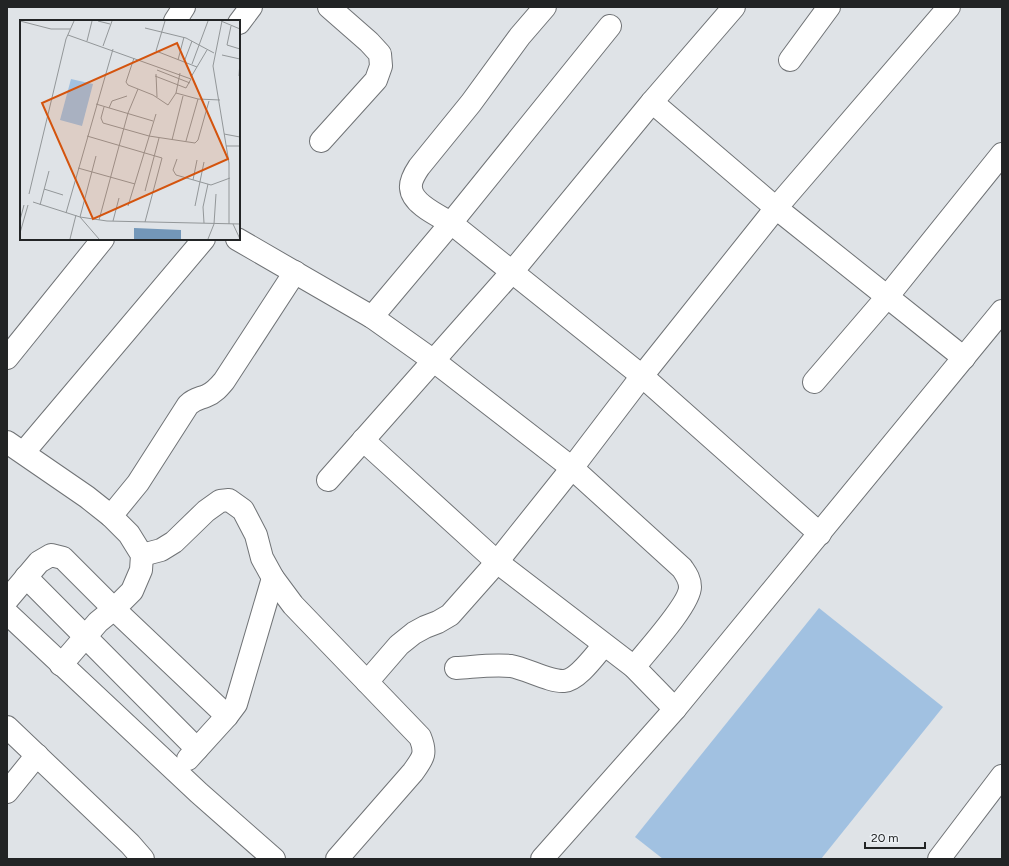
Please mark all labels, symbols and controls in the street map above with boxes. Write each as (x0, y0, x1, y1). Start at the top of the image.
inset map (20, 20, 240, 240)
scale bar (865, 824, 925, 850)
text: 20 m (871, 831, 899, 845)

